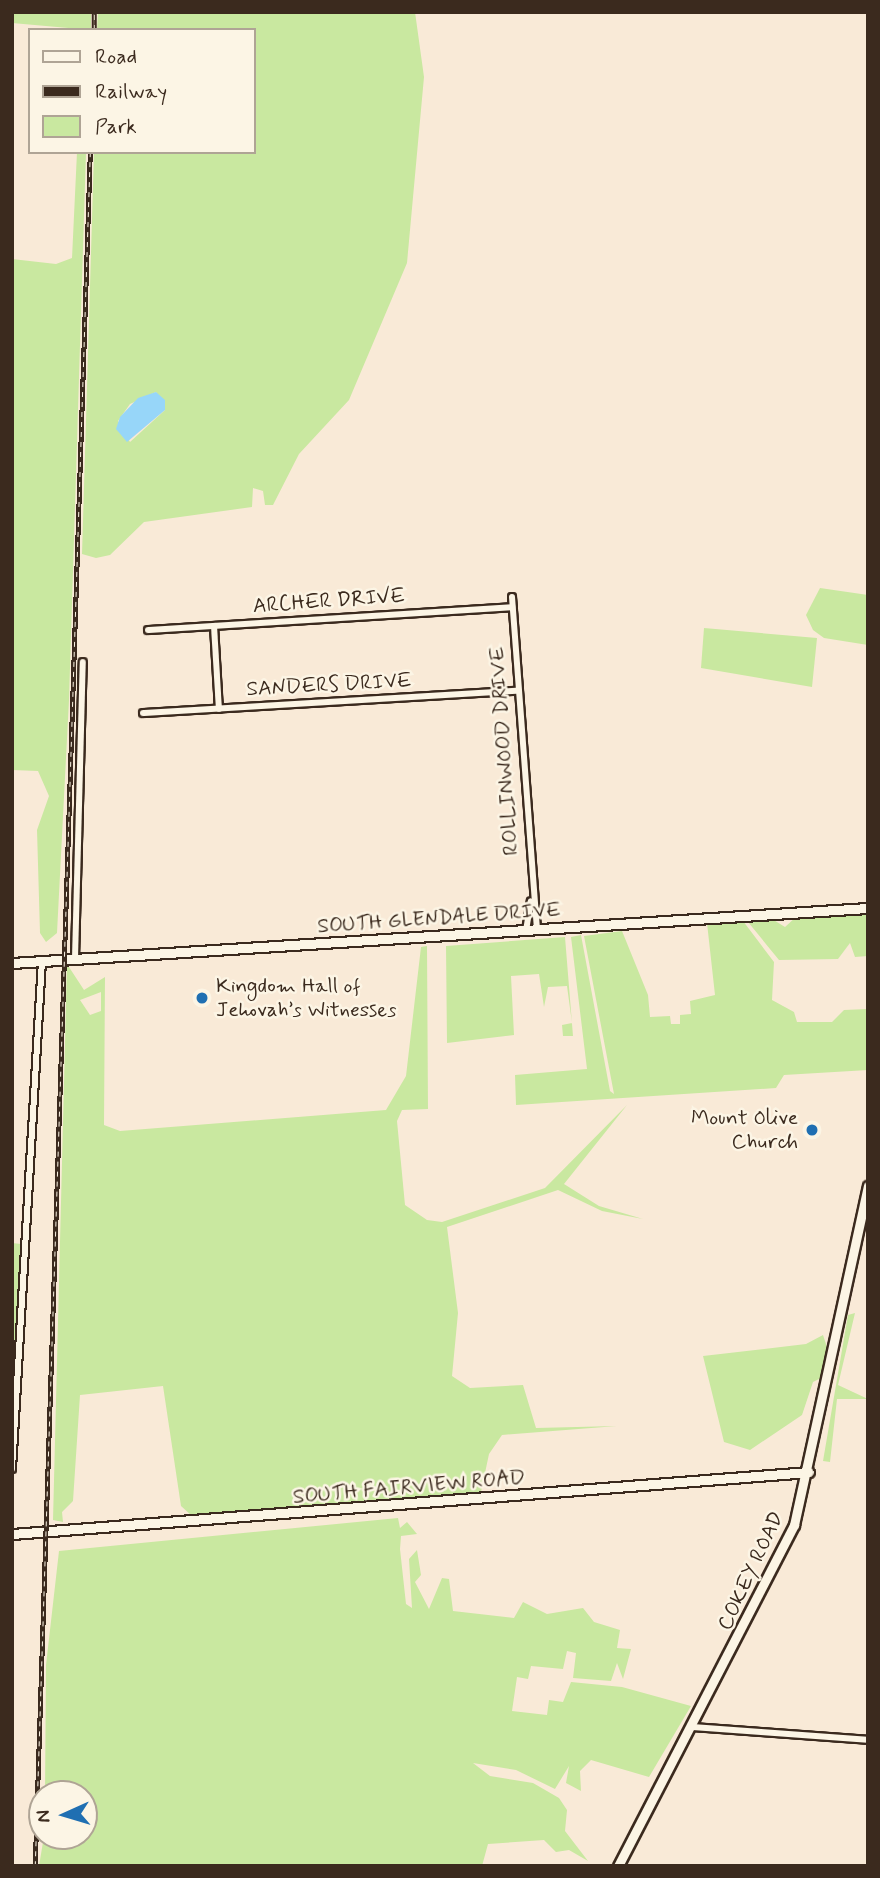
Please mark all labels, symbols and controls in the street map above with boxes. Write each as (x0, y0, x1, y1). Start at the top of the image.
legend (28, 28, 256, 154)
text: Road (95, 43, 137, 71)
text: Railway (95, 78, 167, 106)
text: Park (95, 113, 137, 141)
street label: ARCHER DRIVE (252, 583, 406, 619)
street label: ROLLINWOOD DRIVE (484, 646, 524, 856)
street label: SANDERS DRIVE (245, 668, 413, 702)
street label: SOUTH GLENDALE DRIVE (316, 897, 562, 939)
place label: Kingdom Hall of Jehovah’s Witnesses (216, 973, 402, 1023)
marker: Kingdom Hall of Jehovah’s Witnesses (194, 990, 210, 1006)
place label: Mount Olive Church (690, 1105, 798, 1155)
marker: Mount Olive Church (804, 1122, 820, 1138)
street label: SOUTH FAIRVIEW ROAD (292, 1464, 526, 1510)
street label: COKEY ROAD (712, 1507, 790, 1635)
north arrow (28, 1780, 98, 1850)
text: N (31, 1809, 56, 1824)

